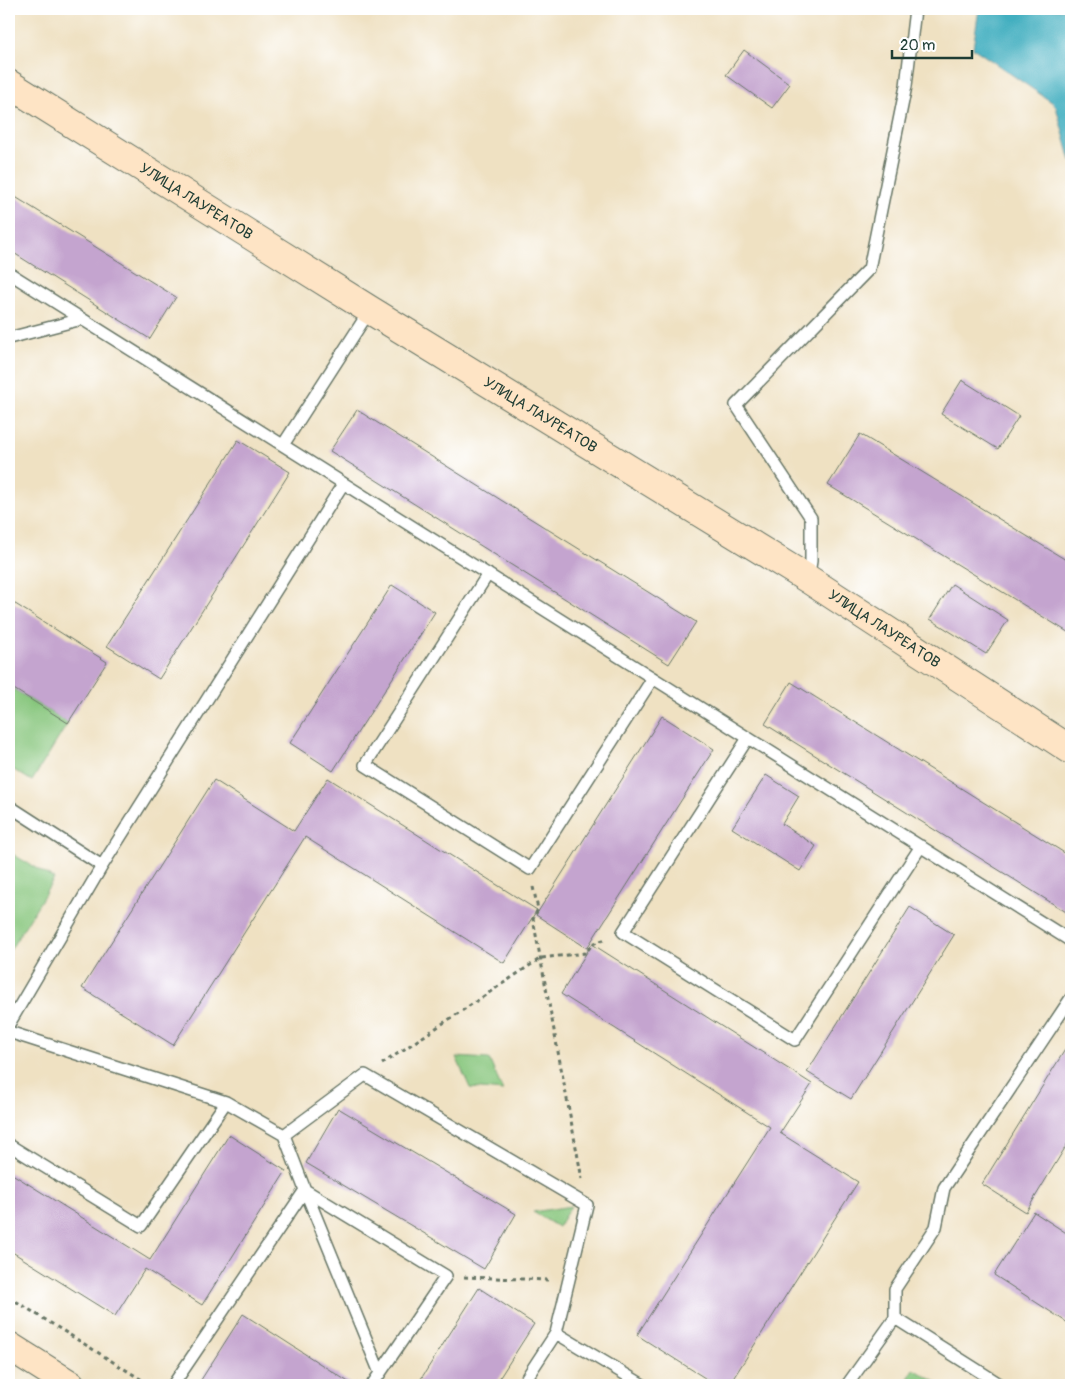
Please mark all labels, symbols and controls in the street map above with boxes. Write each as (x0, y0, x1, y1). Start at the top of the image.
scale bar (892, 28, 972, 60)
text: 20 m (900, 36, 935, 55)
street label: УЛИЦА ЛАУРЕАТОВ (136, 159, 256, 244)
street label: УЛИЦА ЛАУРЕАТОВ (480, 373, 601, 457)
street label: УЛИЦА ЛАУРЕАТОВ (825, 585, 944, 672)

